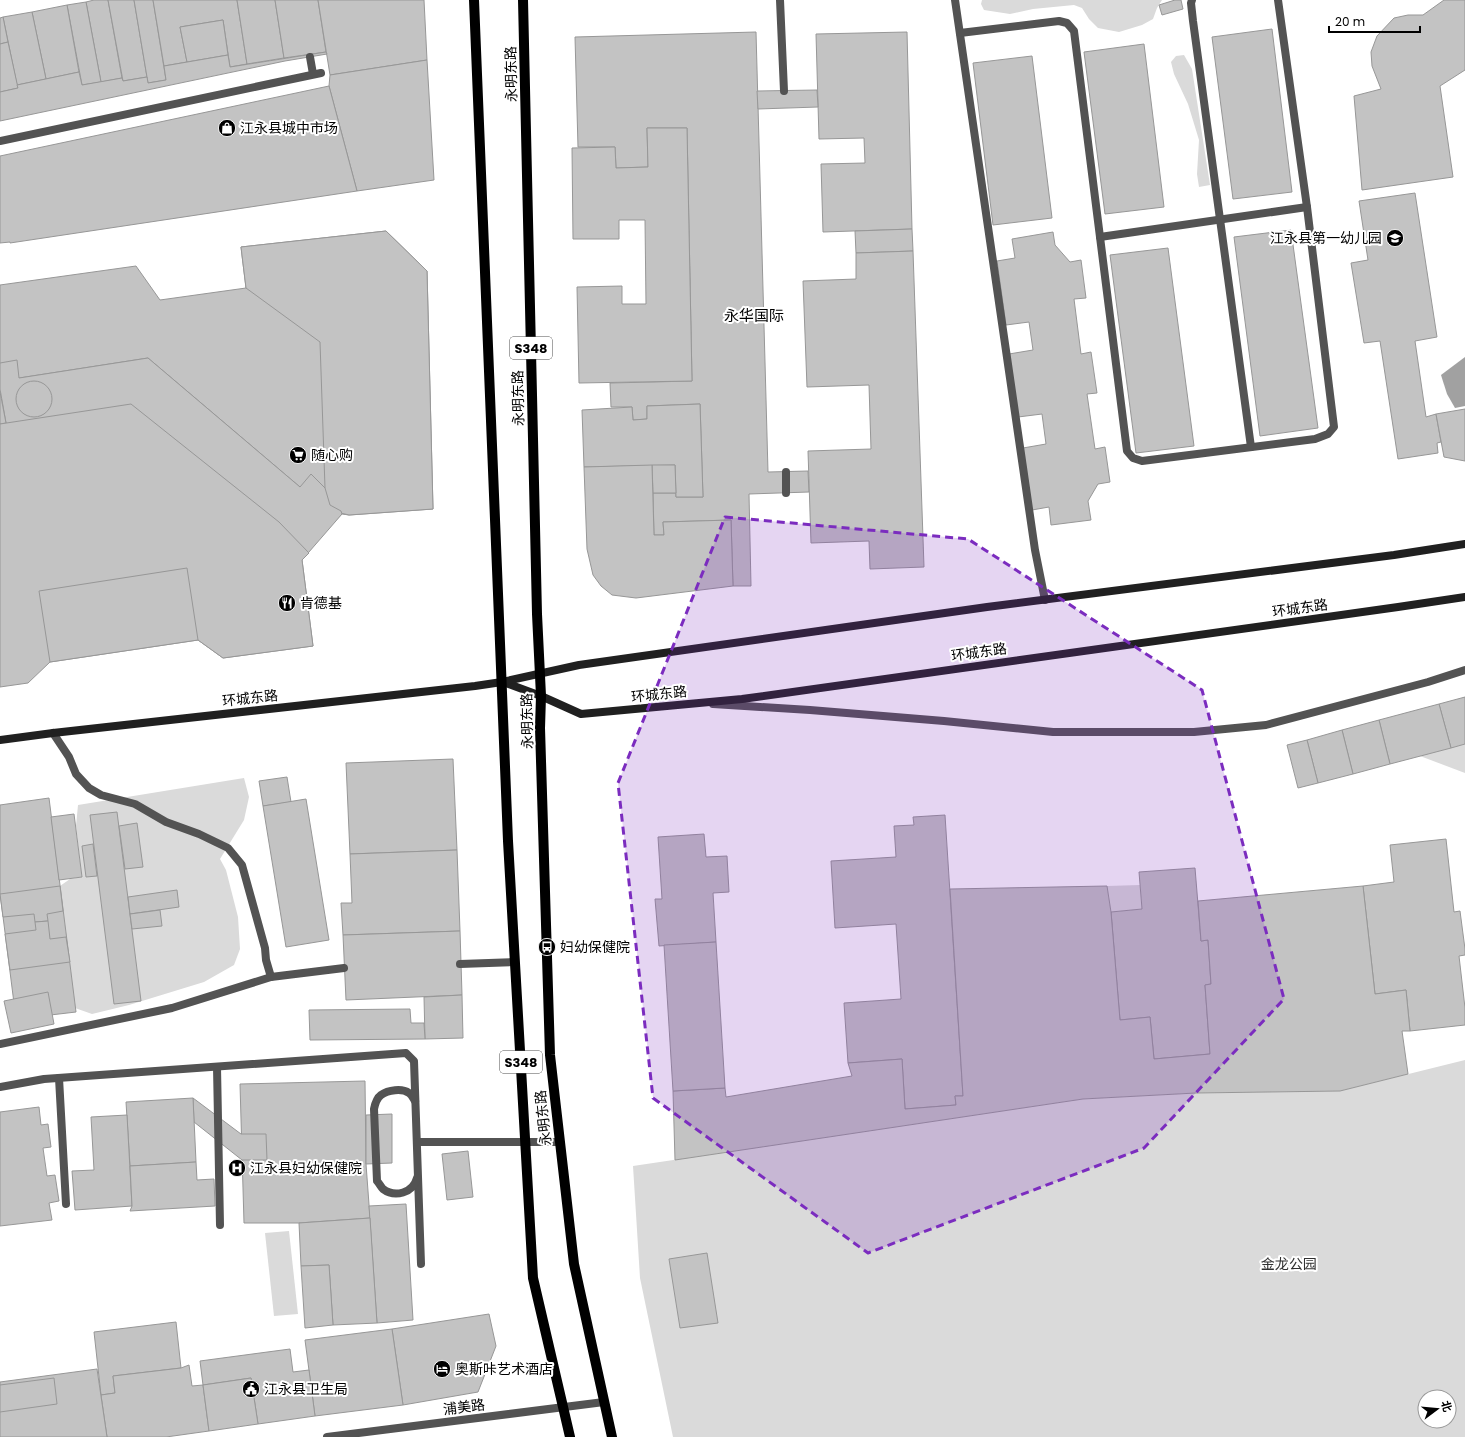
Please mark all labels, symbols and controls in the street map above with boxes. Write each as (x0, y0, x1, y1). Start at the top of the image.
scale bar (1329, 8, 1420, 34)
text: 20 m (1335, 13, 1365, 30)
street label: 永明东路 (501, 46, 521, 102)
shop icon: 江永县城中市场 (217, 118, 237, 138)
place label: 江永县城中市场 (240, 118, 338, 138)
place label: 江永县第一幼儿园 (1270, 228, 1382, 248)
school or university icon: 江永县第一幼儿园 (1385, 228, 1405, 248)
district label: 永华国际 (724, 305, 784, 326)
road number: S348 (510, 337, 552, 359)
street label: 永明东路 (508, 370, 528, 426)
supermarket icon: 随心购 (288, 445, 308, 465)
place label: 随心购 (311, 445, 353, 465)
restaurant icon: 肯德基 (277, 593, 297, 613)
place label: 肯德基 (300, 593, 342, 613)
street label: 环城东路 (1271, 594, 1329, 622)
street label: 环城东路 (950, 638, 1008, 666)
street label: 环城东路 (630, 681, 688, 707)
street label: 环城东路 (221, 685, 279, 711)
street label: 永明东路 (517, 693, 537, 749)
bus stop icon: 妇幼保健院 (537, 937, 557, 957)
place label: 妇幼保健院 (560, 937, 630, 957)
road number: S348 (500, 1051, 542, 1073)
street label: 永明东路 (530, 1089, 556, 1147)
hospital icon: 江永县妇幼保健院 (227, 1158, 247, 1178)
place label: 江永县妇幼保健院 (250, 1158, 362, 1178)
park label: 金龙公园 (1261, 1254, 1317, 1274)
hotel icon: 奥斯咔艺术酒店 (432, 1359, 452, 1379)
place label: 奥斯咔艺术酒店 (455, 1359, 553, 1379)
public building icon: 江永县卫生局 (241, 1379, 261, 1399)
place label: 江永县卫生局 (264, 1379, 348, 1399)
north arrow (1417, 1389, 1457, 1429)
street label: 浦美路 (442, 1395, 486, 1419)
text: 北 (1437, 1399, 1456, 1414)

